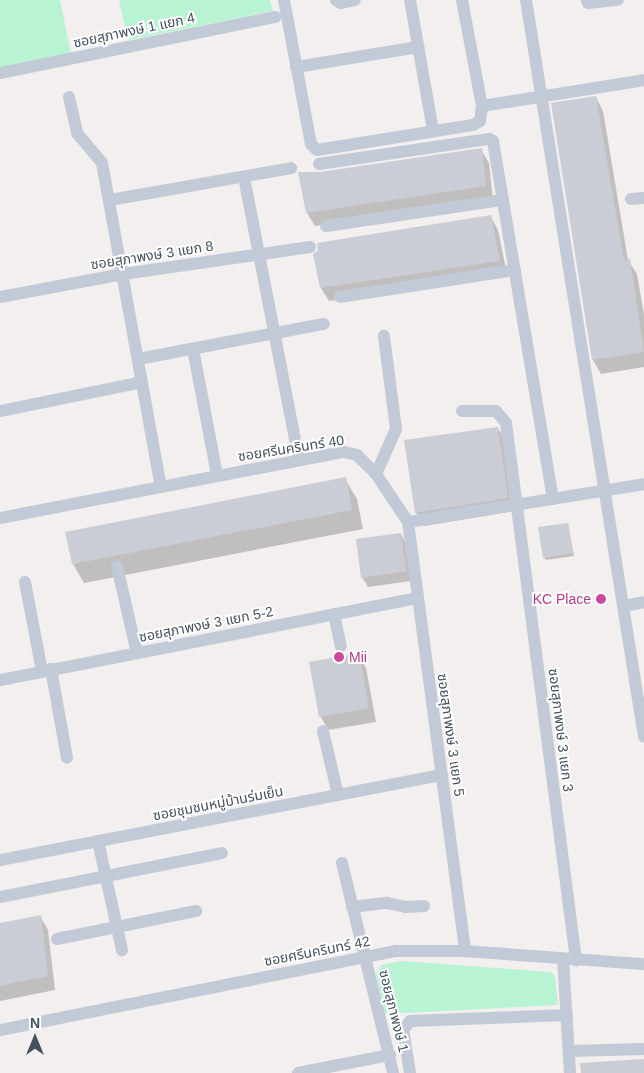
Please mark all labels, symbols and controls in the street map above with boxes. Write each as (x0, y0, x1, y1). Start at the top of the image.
street label: ซอยสุภาพงษ์ 1 แยก 4 (72, 9, 196, 51)
street label: ซอยสุภาพงษ์ 3 แยก 8 (89, 237, 215, 273)
street label: ซอยศรีนครินทร์ 40 (237, 431, 345, 465)
place label: KC Place (533, 591, 591, 607)
marker: KC Place (595, 593, 607, 605)
street label: ซอยสุภาพงษ์ 3 แยก 5-2 (137, 603, 275, 645)
place label: Mii (349, 649, 367, 665)
marker: Mii (333, 651, 345, 663)
street label: ซอยสุภาพงษ์ 3 แยก 3 (545, 667, 577, 793)
street label: ซอยสุภาพงษ์ 3 แยก 5 (434, 672, 468, 798)
street label: ซอยชุมชนหมู่บ้านร่มเย็น (151, 782, 285, 824)
street label: ซอยศรีนครินทร์ 42 (263, 933, 371, 969)
street label: ซอยสุภาพงษ์ 1 (376, 968, 412, 1054)
north arrow (10, 1013, 60, 1063)
text: N (30, 1015, 40, 1031)

